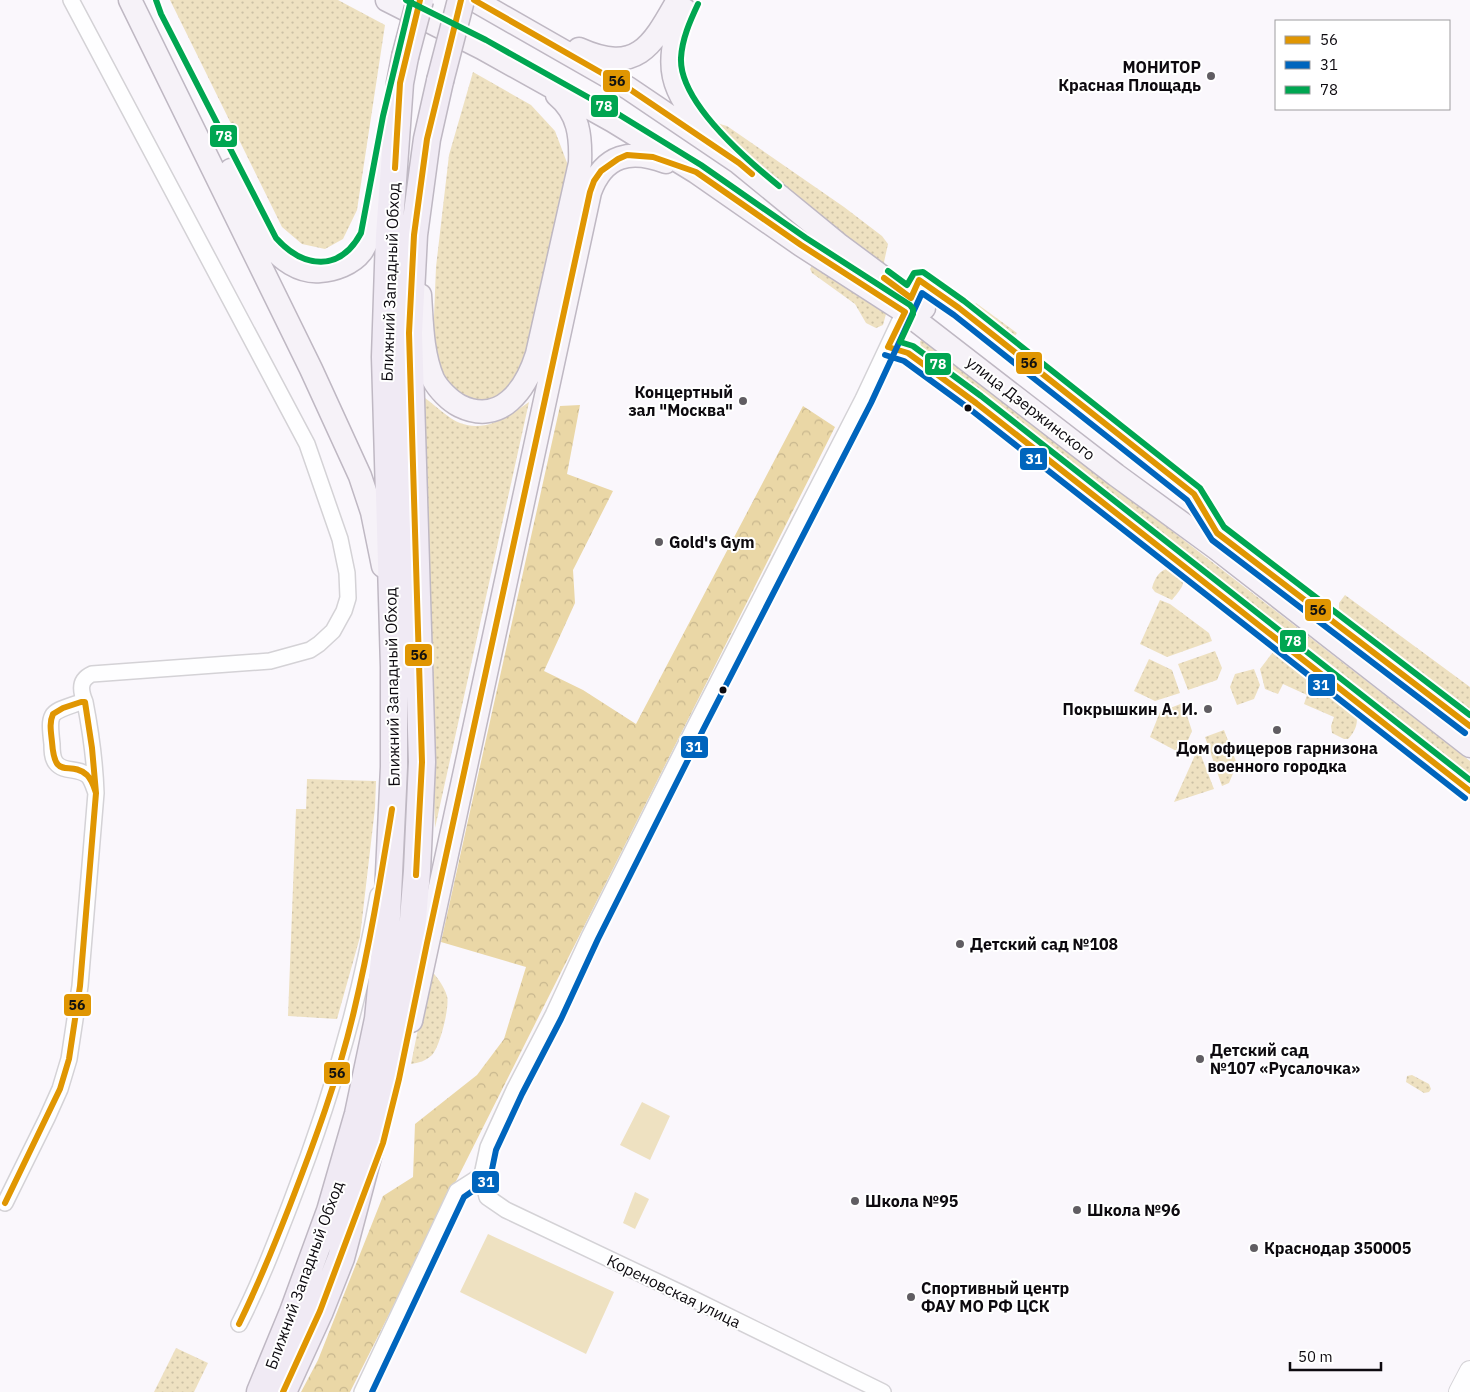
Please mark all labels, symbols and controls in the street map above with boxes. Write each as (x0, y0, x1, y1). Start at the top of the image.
legend (1275, 20, 1450, 110)
text: 56 (1320, 30, 1338, 49)
text: 31 (1320, 55, 1338, 74)
place label: МОНИТОР Красная Площадь (1058, 57, 1201, 95)
line badge: 56 (602, 69, 631, 93)
marker: МОНИТОР Красная Площадь (1205, 70, 1217, 82)
text: 56 (609, 72, 625, 90)
text: 78 (1320, 80, 1338, 99)
line badge: 78 (590, 94, 619, 118)
text: 78 (596, 97, 612, 115)
line badge: 78 (209, 124, 238, 148)
text: 78 (216, 127, 232, 145)
street label: Ближний Западный Обход (377, 182, 403, 382)
line badge: 56 (1015, 351, 1043, 375)
line badge: 78 (924, 352, 952, 376)
street label: улица Дзержинского (963, 352, 1099, 465)
text: 56 (1021, 354, 1037, 372)
text: 78 (930, 355, 946, 373)
place label: Концертный зал "Москва" (628, 382, 733, 420)
marker: Концертный зал "Москва" (737, 395, 749, 407)
unlabelled marker (963, 403, 973, 413)
line badge: 31 (1019, 447, 1048, 471)
text: 31 (1026, 450, 1043, 468)
place label: Gold's Gym (669, 532, 755, 552)
marker: Gold's Gym (653, 536, 665, 548)
street label: Ближний Западный Обход (380, 587, 404, 787)
line badge: 56 (1304, 598, 1332, 622)
text: 56 (1310, 601, 1326, 619)
line badge: 78 (1279, 629, 1307, 653)
text: 78 (1285, 632, 1301, 650)
line badge: 56 (404, 643, 433, 667)
text: 56 (411, 646, 427, 664)
line badge: 31 (1307, 673, 1336, 697)
text: 31 (1313, 676, 1330, 694)
unlabelled marker (718, 685, 728, 695)
place label: Покрышкин А. И. (1063, 699, 1198, 719)
marker: Покрышкин А. И. (1202, 703, 1214, 715)
marker: Дом офицеров гарнизона военного городка (1271, 724, 1283, 736)
line badge: 31 (680, 735, 709, 759)
text: 31 (686, 738, 703, 756)
place label: Дом офицеров гарнизона военного городка (1176, 738, 1378, 776)
place label: Детский сад №108 (970, 934, 1118, 954)
marker: Детский сад №108 (954, 938, 966, 950)
line badge: 56 (63, 993, 92, 1017)
text: 56 (69, 996, 85, 1014)
place label: Детский сад №107 «Русалочка» (1210, 1040, 1360, 1078)
marker: Детский сад №107 «Русалочка» (1194, 1053, 1206, 1065)
line badge: 56 (323, 1061, 351, 1085)
text: 56 (329, 1064, 345, 1082)
line badge: 31 (471, 1170, 500, 1194)
text: 31 (478, 1173, 495, 1191)
street label: Ближний Западный Обход (261, 1178, 348, 1372)
place label: Школа №95 (865, 1191, 959, 1211)
marker: Школа №95 (849, 1195, 861, 1207)
place label: Школа №96 (1087, 1200, 1181, 1220)
marker: Школа №96 (1071, 1204, 1083, 1216)
place label: Краснодар 350005 (1264, 1238, 1412, 1258)
marker: Краснодар 350005 (1248, 1242, 1260, 1254)
street label: Кореновская улица (604, 1250, 745, 1332)
place label: Спортивный центр ФАУ МО РФ ЦСК (921, 1278, 1070, 1316)
marker: Спортивный центр ФАУ МО РФ ЦСК (905, 1291, 917, 1303)
scale bar (1290, 1340, 1381, 1372)
text: 50 m (1298, 1347, 1333, 1366)

